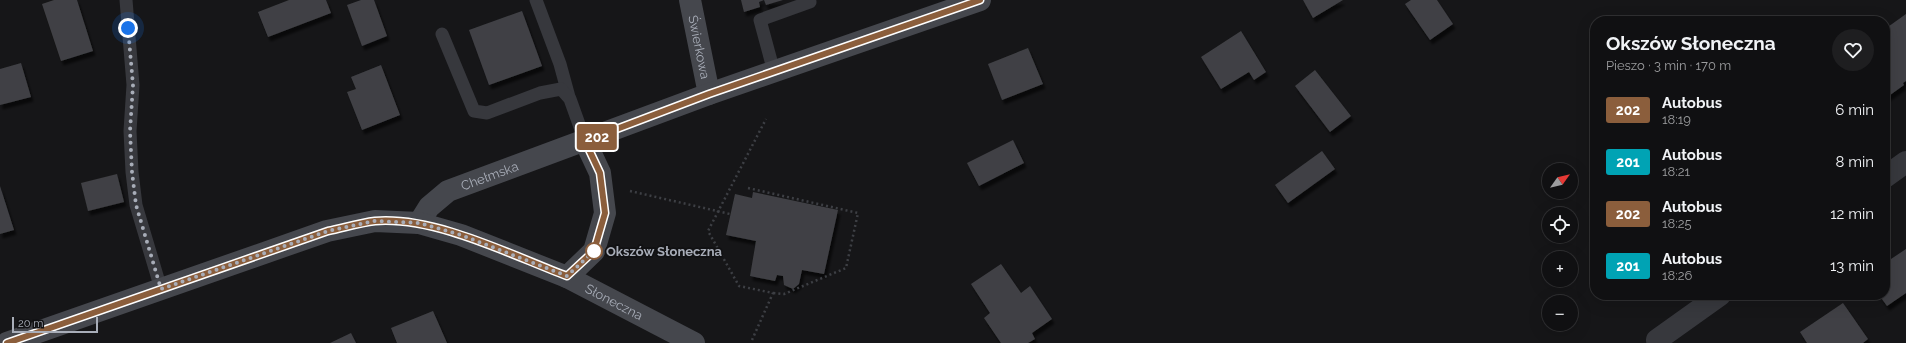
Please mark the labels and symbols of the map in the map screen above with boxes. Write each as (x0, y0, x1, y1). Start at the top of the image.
street label: Świerkowa (686, 14, 713, 80)
your location (118, 18, 138, 38)
line badge: 202 (574, 124, 620, 150)
street label: Chełmska (459, 158, 520, 193)
north arrow (1542, 163, 1578, 199)
marker: Okszów Słoneczna (585, 242, 603, 260)
place label: Okszów Słoneczna (606, 244, 723, 259)
street label: Słoneczna (583, 280, 646, 323)
scale bar (12, 315, 98, 334)

